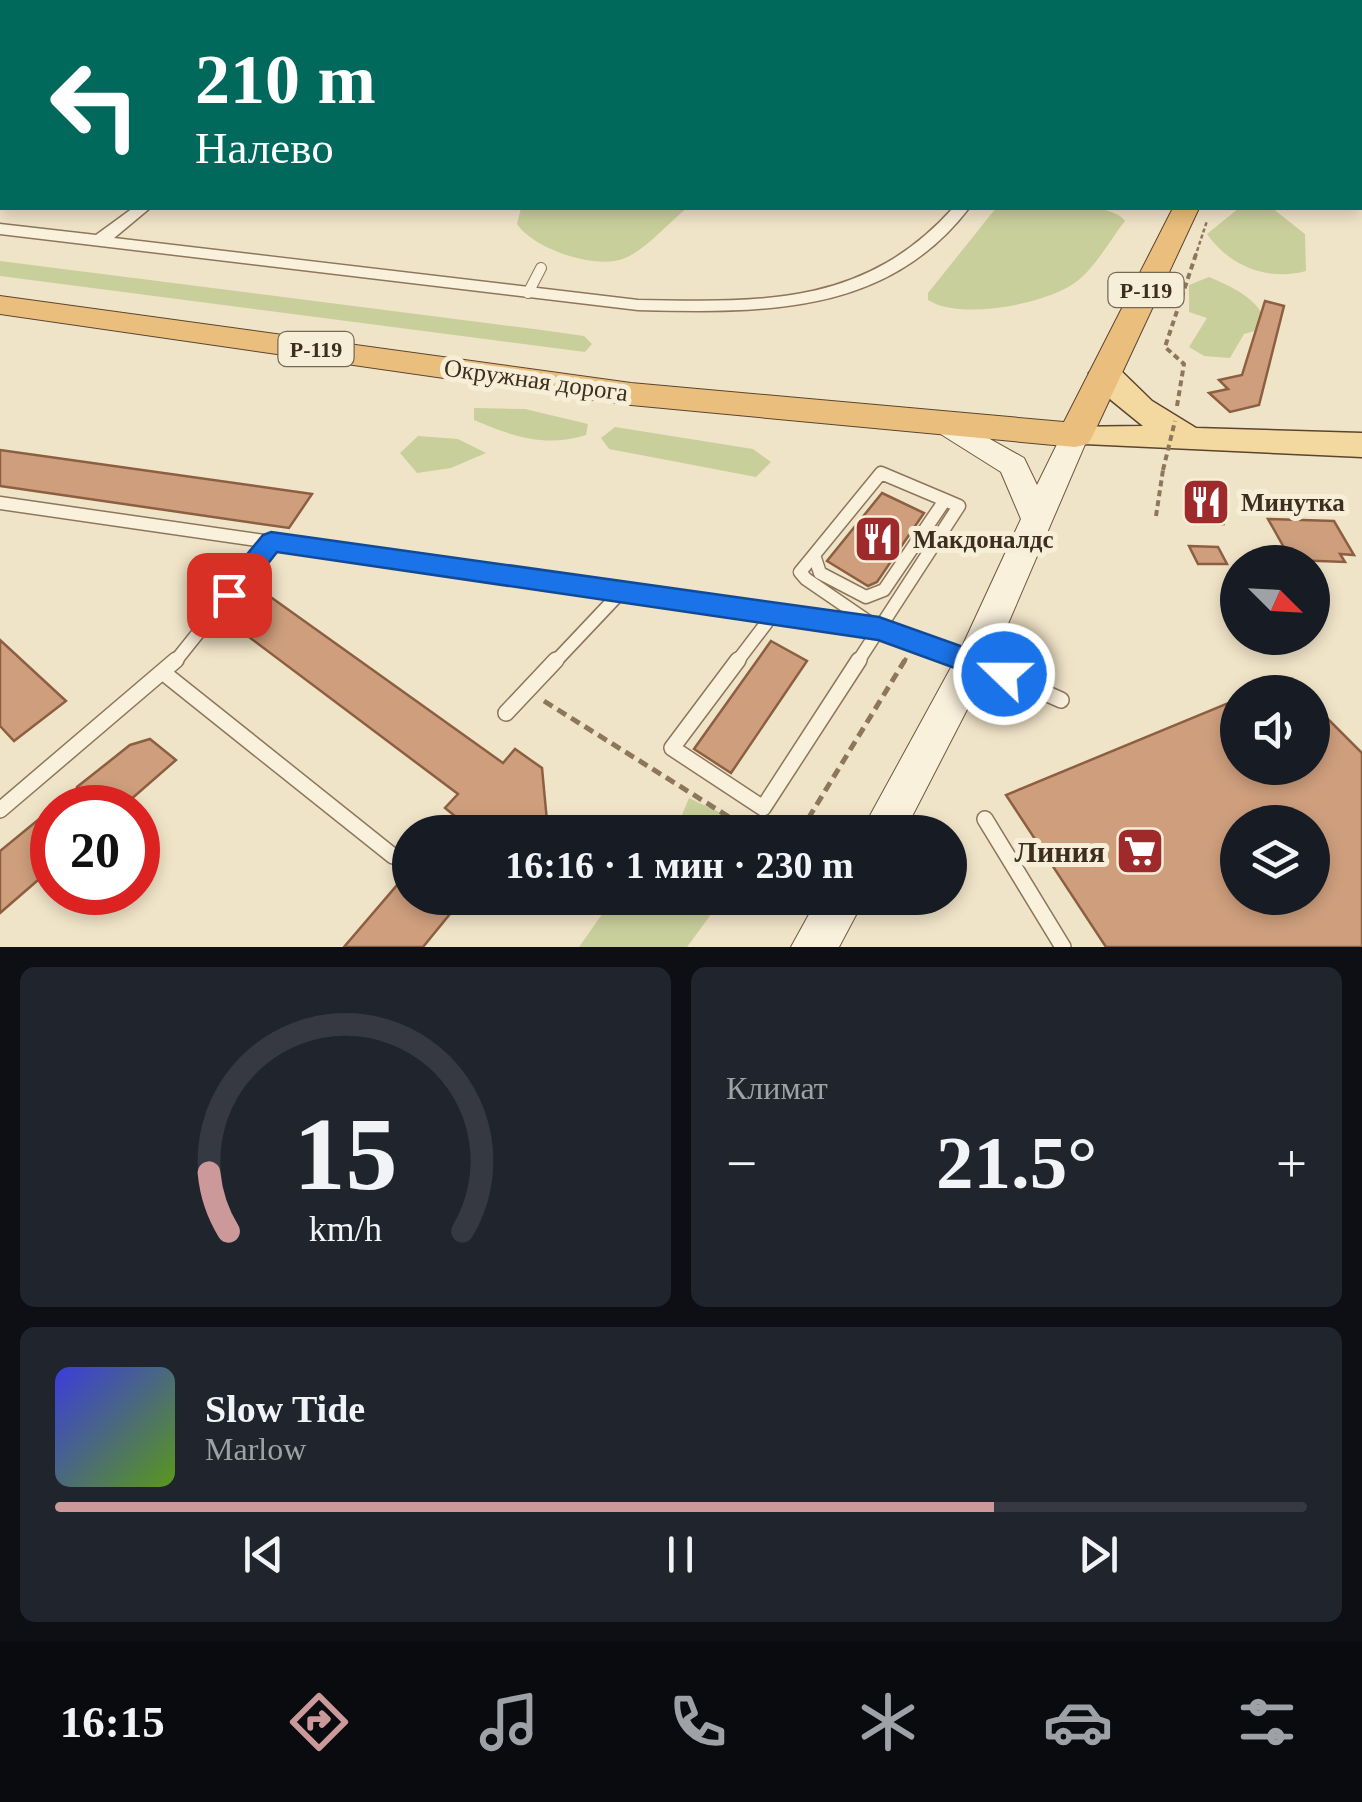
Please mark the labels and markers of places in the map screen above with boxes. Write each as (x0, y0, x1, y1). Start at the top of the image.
restaurant icon: Минутка (1180, 476, 1232, 528)
place label: Минутка (1241, 489, 1345, 516)
restaurant icon: Макдоналдс (852, 513, 904, 565)
place label: Макдоналдс (913, 526, 1054, 553)
pin (187, 553, 272, 638)
supermarket icon: Линия (1114, 825, 1166, 877)
place label: Линия (1015, 835, 1105, 868)

